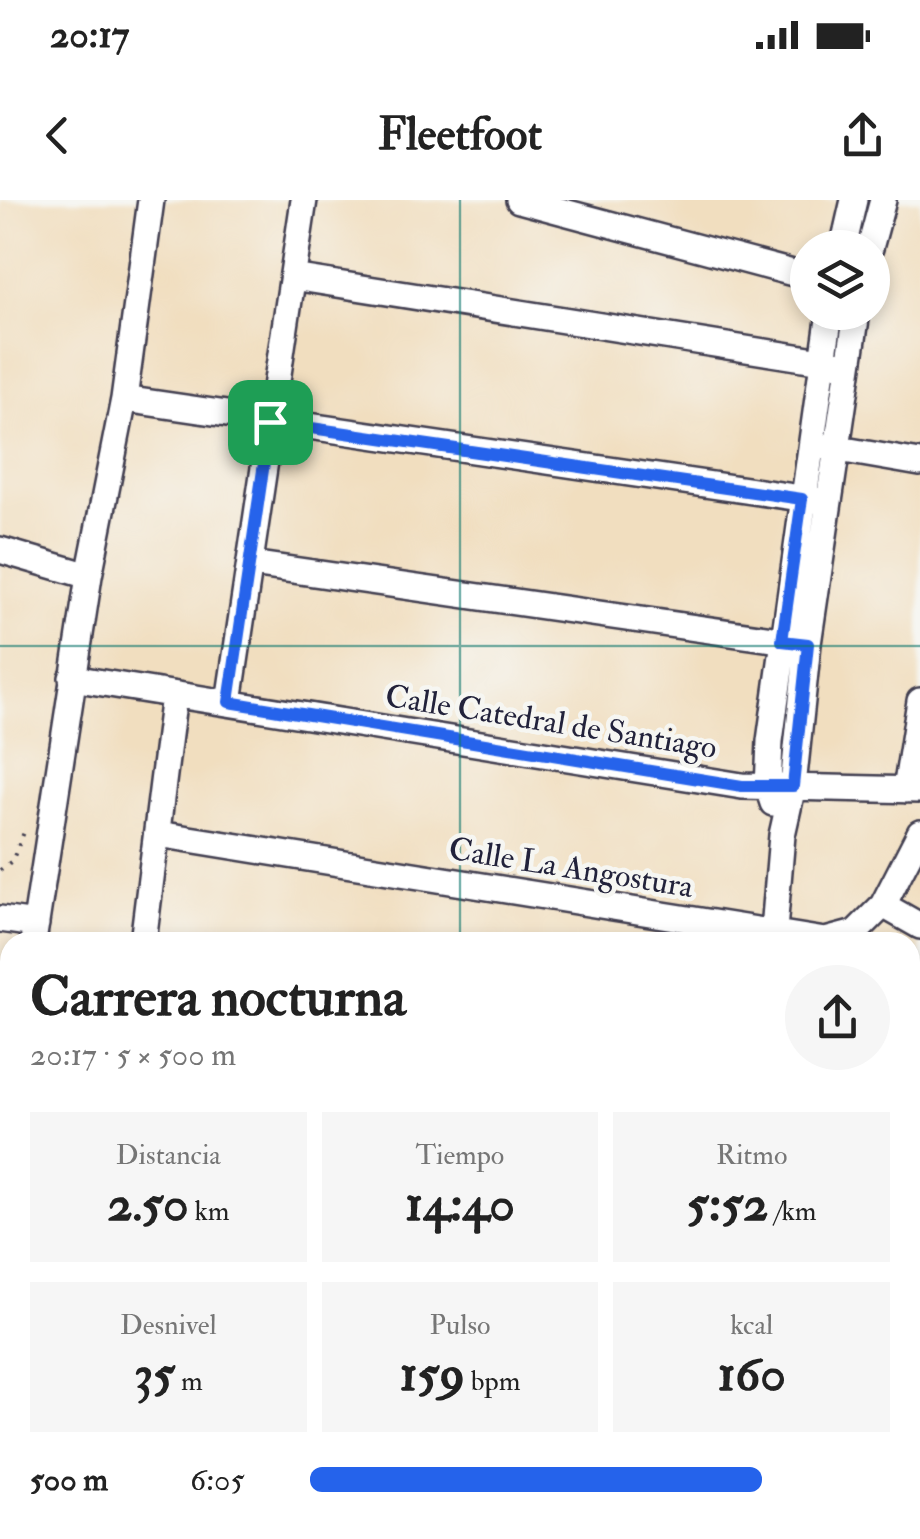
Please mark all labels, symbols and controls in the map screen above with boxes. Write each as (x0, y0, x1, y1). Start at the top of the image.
text: 20:17 (50, 11, 129, 59)
text: Fleetfoot (378, 107, 542, 163)
icon: back (30, 108, 85, 163)
icon: share (835, 108, 890, 163)
map controls (790, 230, 890, 330)
button: layers (790, 230, 890, 330)
pin (228, 380, 313, 465)
icon: arrive (243, 395, 298, 450)
street label: Calle Catedral de Santiago (382, 676, 720, 768)
street label: Calle La Angostura (446, 829, 697, 907)
text: Carrera nocturna (30, 963, 406, 1032)
button: share (785, 965, 890, 1070)
text: 20:17 · 5 × 500 m (30, 1035, 236, 1075)
text: Distancia (116, 1138, 221, 1173)
text: Tiempo (416, 1138, 504, 1173)
text: Ritmo (716, 1138, 787, 1173)
text: 2.50 (107, 1173, 189, 1236)
text: 14:40 (405, 1173, 515, 1236)
text: 5:52 (687, 1173, 768, 1236)
text: km (189, 1194, 230, 1229)
text: /km (768, 1194, 817, 1229)
text: Desnivel (120, 1308, 217, 1343)
text: Pulso (429, 1308, 491, 1343)
text: kcal (730, 1308, 773, 1343)
text: 35 (134, 1343, 175, 1406)
text: 159 (400, 1343, 465, 1406)
text: 160 (717, 1343, 786, 1406)
text: m (175, 1364, 203, 1399)
text: bpm (465, 1364, 520, 1399)
text: 500 m (30, 1460, 108, 1500)
text: 6:05 (190, 1460, 245, 1500)

